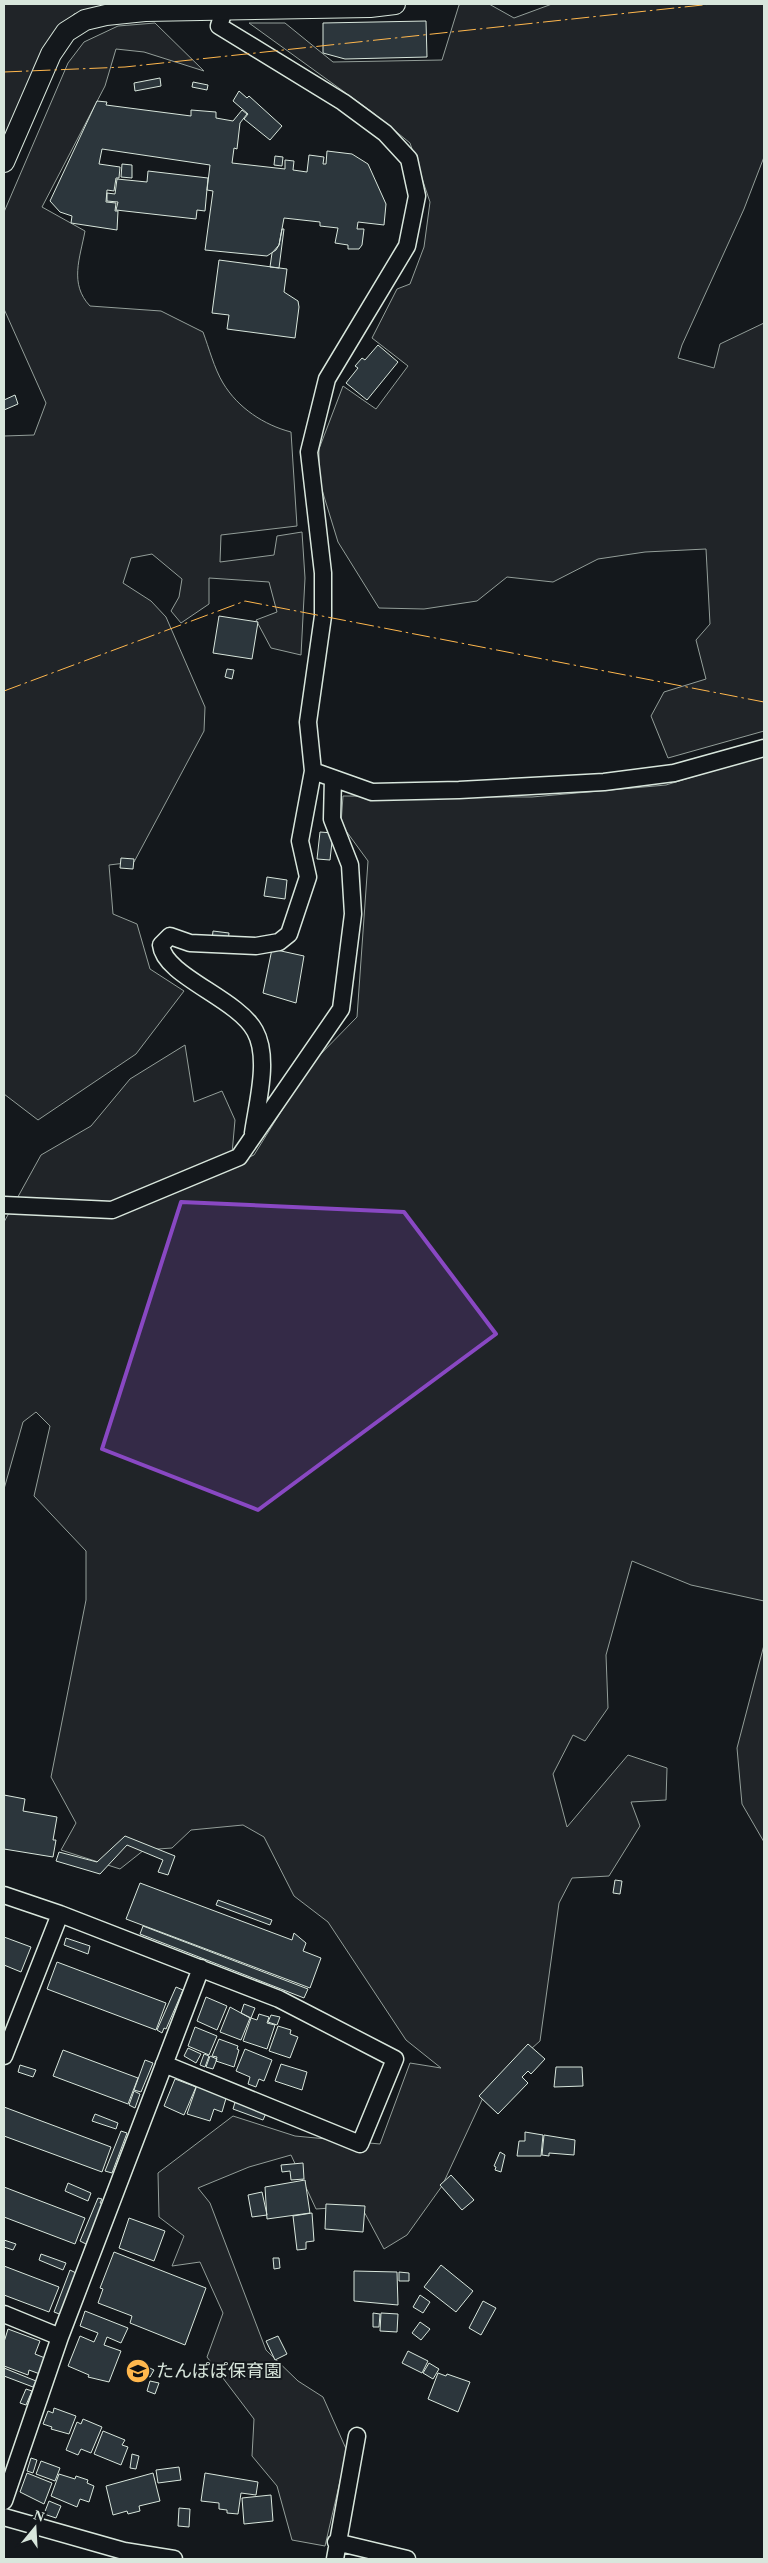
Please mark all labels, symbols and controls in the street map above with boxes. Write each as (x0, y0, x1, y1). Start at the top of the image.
school or university icon: たんぽぽ保育園 (125, 2358, 151, 2384)
place label: たんぽぽ保育園 (156, 2361, 282, 2381)
north arrow (10, 2503, 60, 2553)
text: N (32, 2507, 46, 2525)

